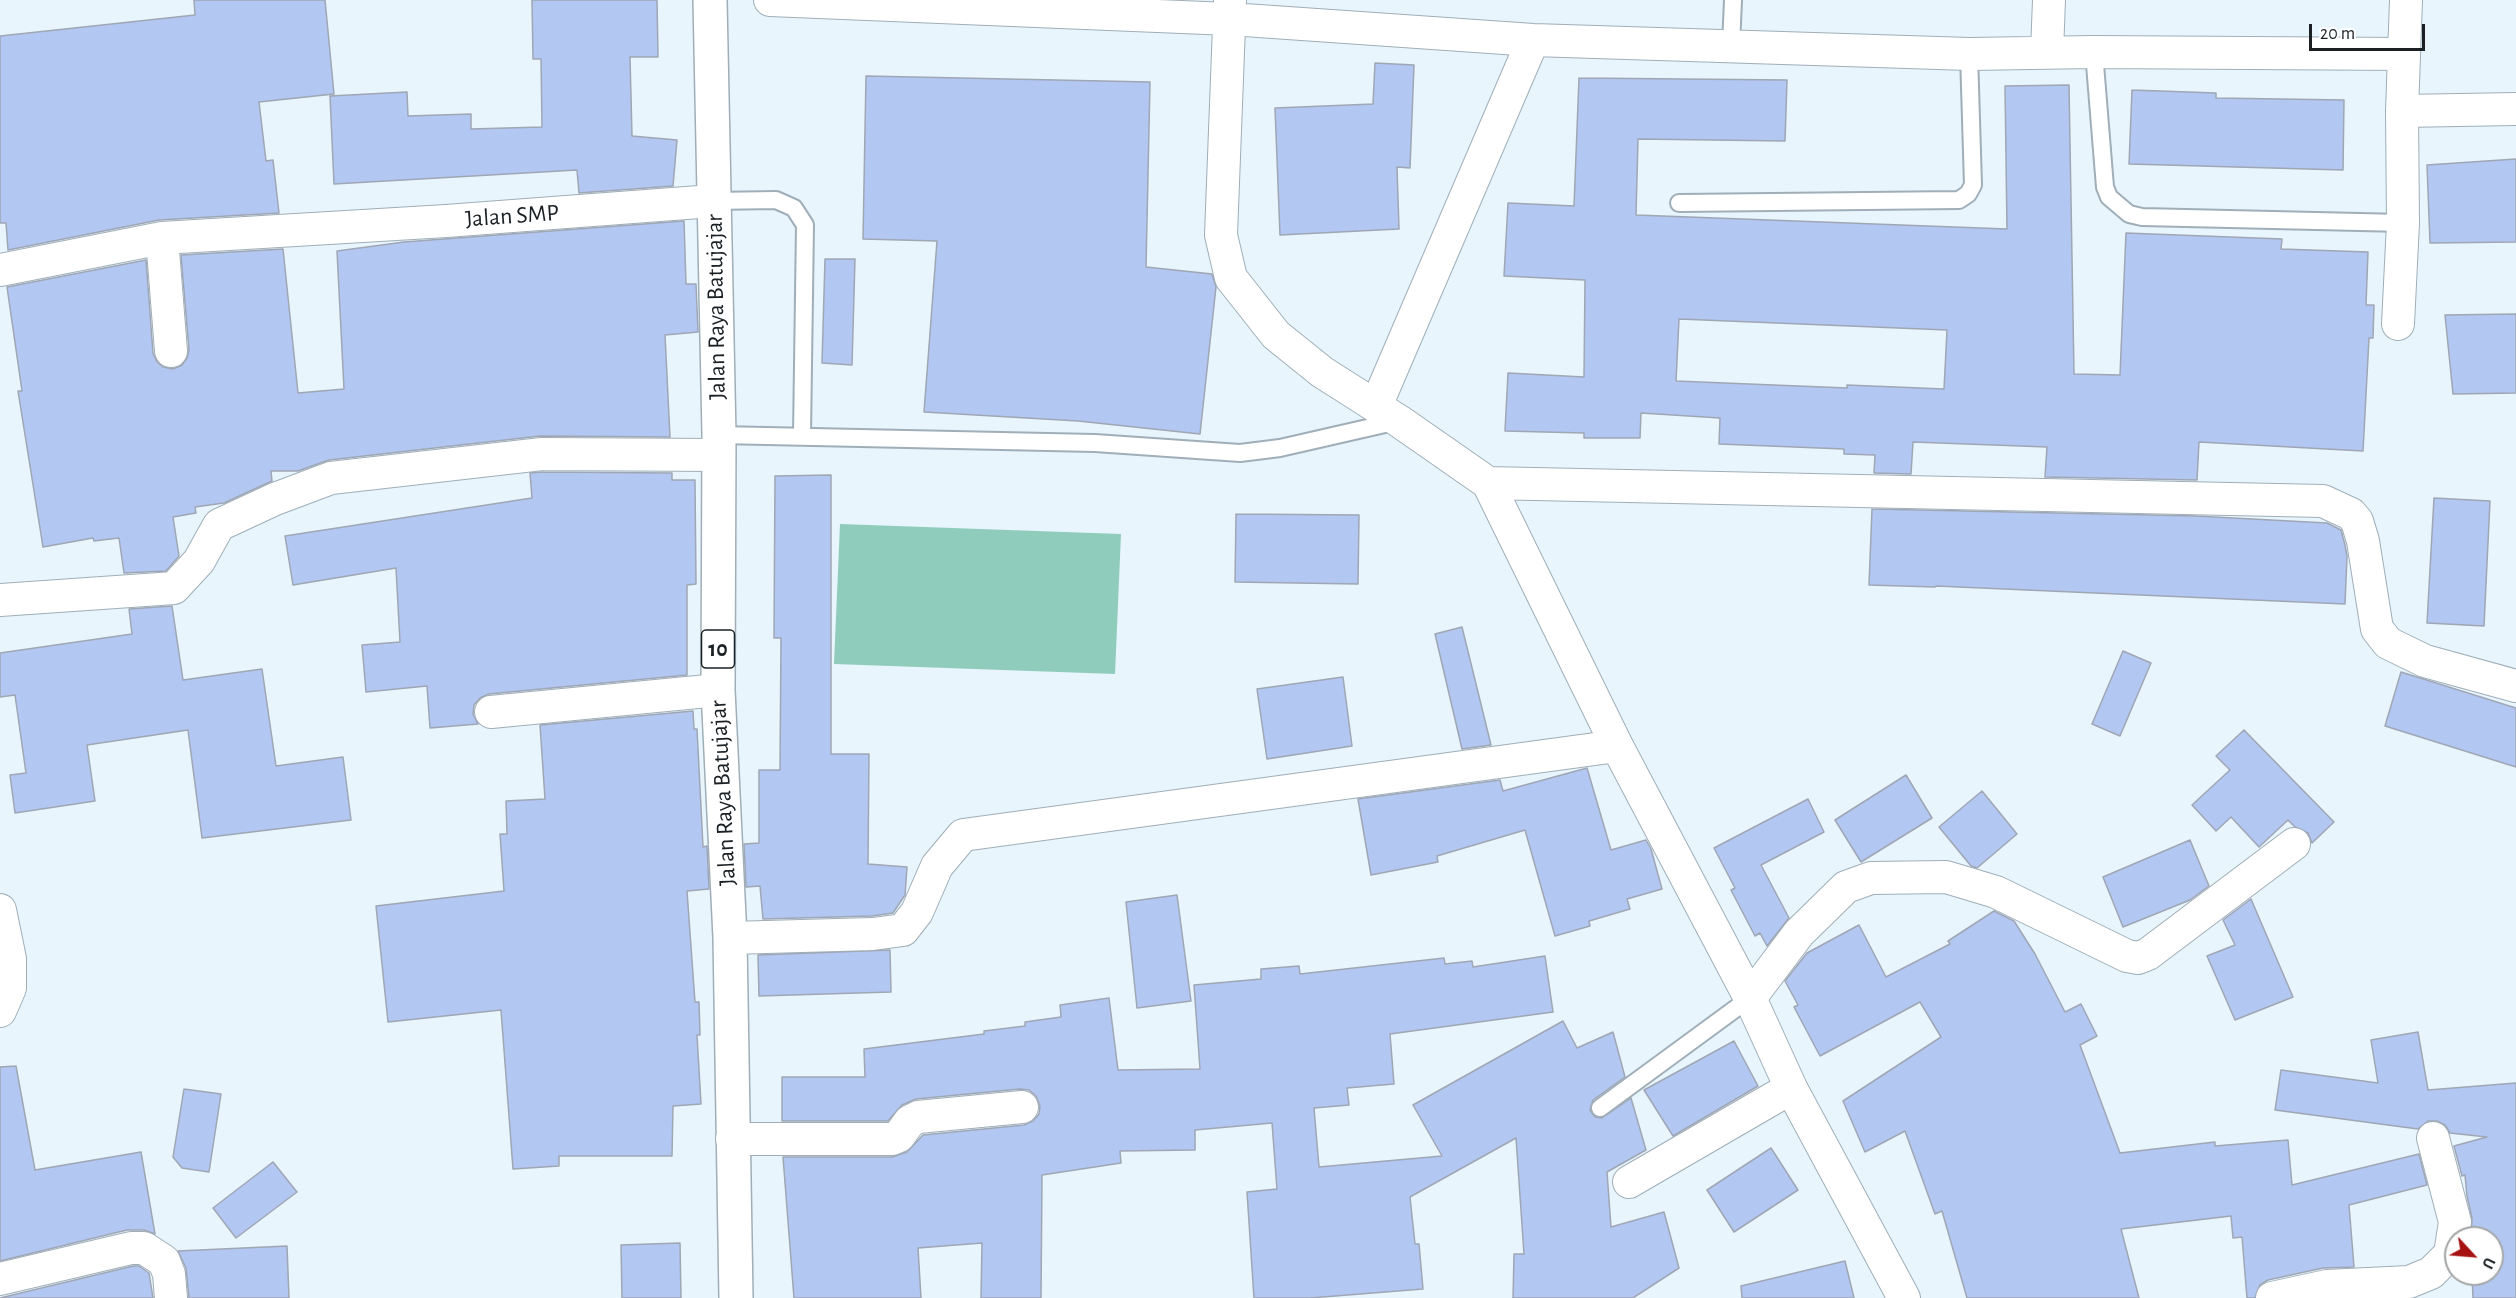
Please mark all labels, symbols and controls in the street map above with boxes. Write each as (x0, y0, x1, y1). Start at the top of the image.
scale bar (2312, 12, 2428, 50)
text: 20 m (2320, 25, 2355, 43)
street label: Jalan SMP (464, 198, 560, 234)
street label: Jalan Raya Batujajar (700, 214, 732, 400)
road number: 10 (702, 630, 734, 668)
street label: Jalan Raya Batujajar (704, 699, 742, 887)
north arrow (2444, 1226, 2504, 1286)
text: U (2479, 1255, 2498, 1271)

